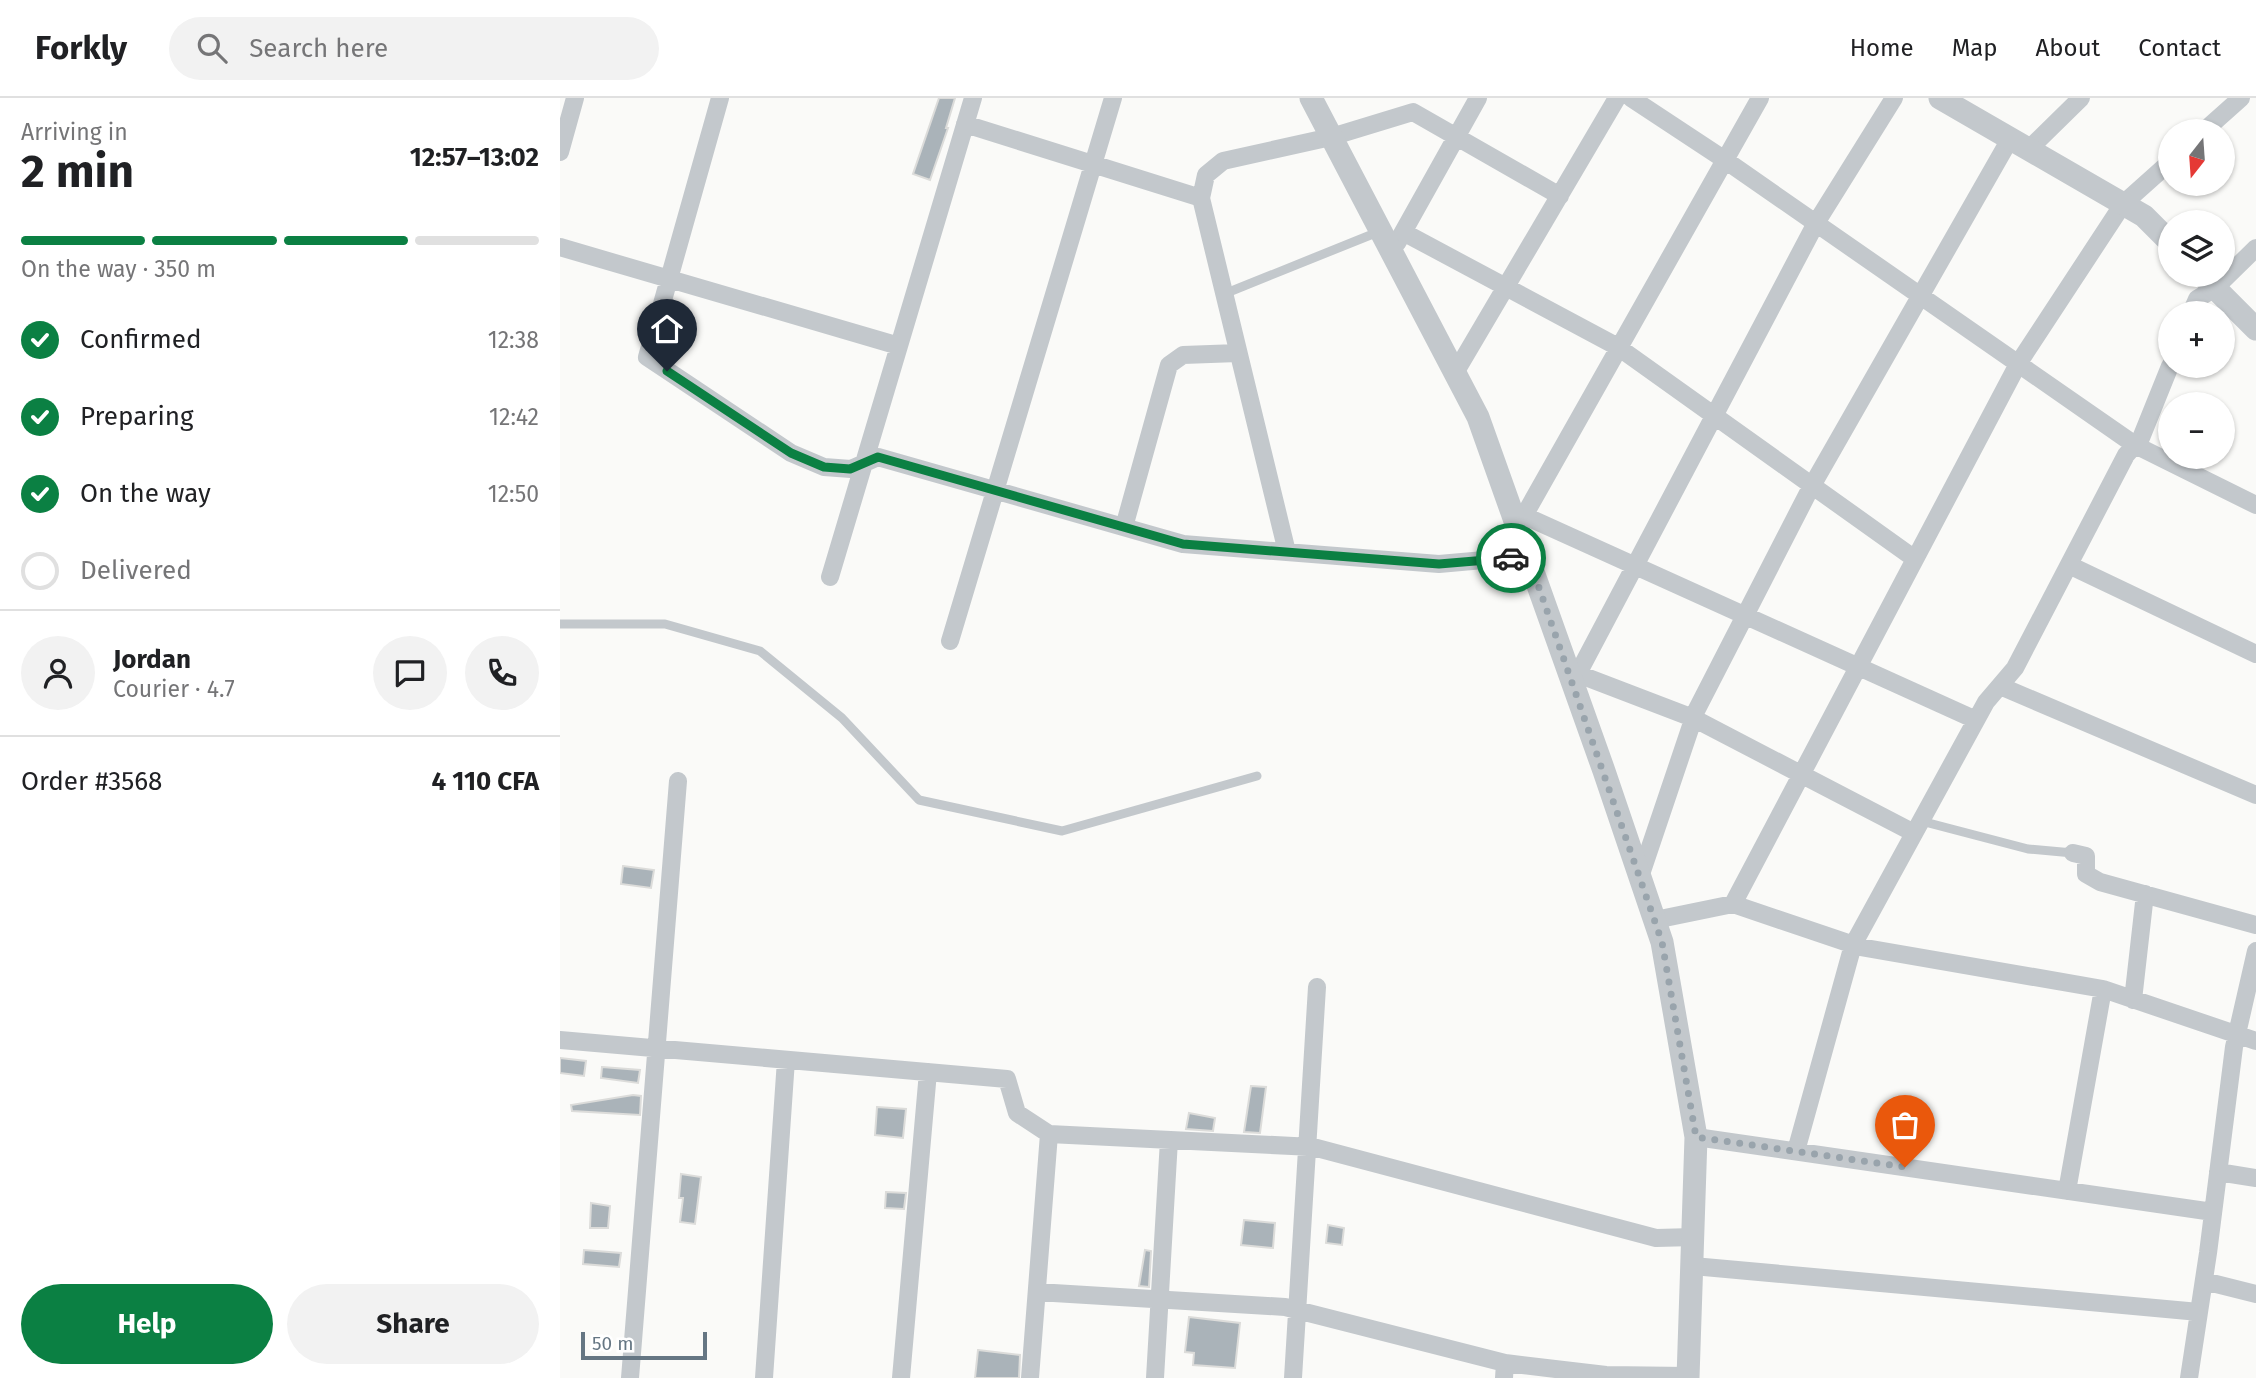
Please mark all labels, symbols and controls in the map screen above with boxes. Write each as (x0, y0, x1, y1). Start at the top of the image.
search box (169, 17, 659, 80)
text: Forkly (35, 28, 127, 68)
icon: search (193, 29, 231, 67)
text: Search here (249, 33, 388, 64)
text: Home (1850, 34, 1914, 62)
text: Map (1952, 34, 1998, 62)
text: About (2036, 34, 2100, 62)
text: Contact (2138, 34, 2221, 62)
text: Arriving in (21, 118, 128, 146)
north arrow (2158, 119, 2235, 196)
map controls (2158, 119, 2235, 469)
text: 12:57–13:02 (410, 142, 539, 173)
text: 2 min (21, 144, 134, 199)
button: layers (2158, 210, 2235, 287)
text: On the way · 350 m (21, 255, 216, 283)
pin (637, 299, 697, 371)
button: + (2158, 301, 2235, 378)
icon: home (648, 310, 686, 348)
icon: check (21, 321, 59, 359)
text: Confirmed (80, 324, 201, 355)
text: 12:38 (488, 326, 539, 354)
button: − (2158, 392, 2235, 469)
icon: check (21, 398, 59, 436)
text: Preparing (80, 401, 193, 432)
text: 12:42 (489, 403, 539, 431)
icon: check (21, 475, 59, 513)
text: On the way (80, 478, 211, 509)
text: 12:50 (488, 480, 539, 508)
courier (1476, 523, 1546, 593)
icon: car (1492, 539, 1530, 577)
text: Delivered (80, 555, 192, 586)
button: person (21, 636, 95, 710)
button: chat (373, 636, 447, 710)
button: phone (465, 636, 539, 710)
text: Jordan (113, 644, 191, 675)
text: Courier · 4.7 (113, 675, 235, 703)
text: Order #3568 (21, 766, 162, 797)
text: 4 110 CFA (431, 766, 539, 797)
pin (1875, 1095, 1935, 1167)
icon: bag (1886, 1106, 1924, 1144)
button: Help (21, 1284, 273, 1364)
button: Share (287, 1284, 539, 1364)
scale bar (581, 1329, 707, 1361)
text: 50 m (592, 1332, 633, 1355)

